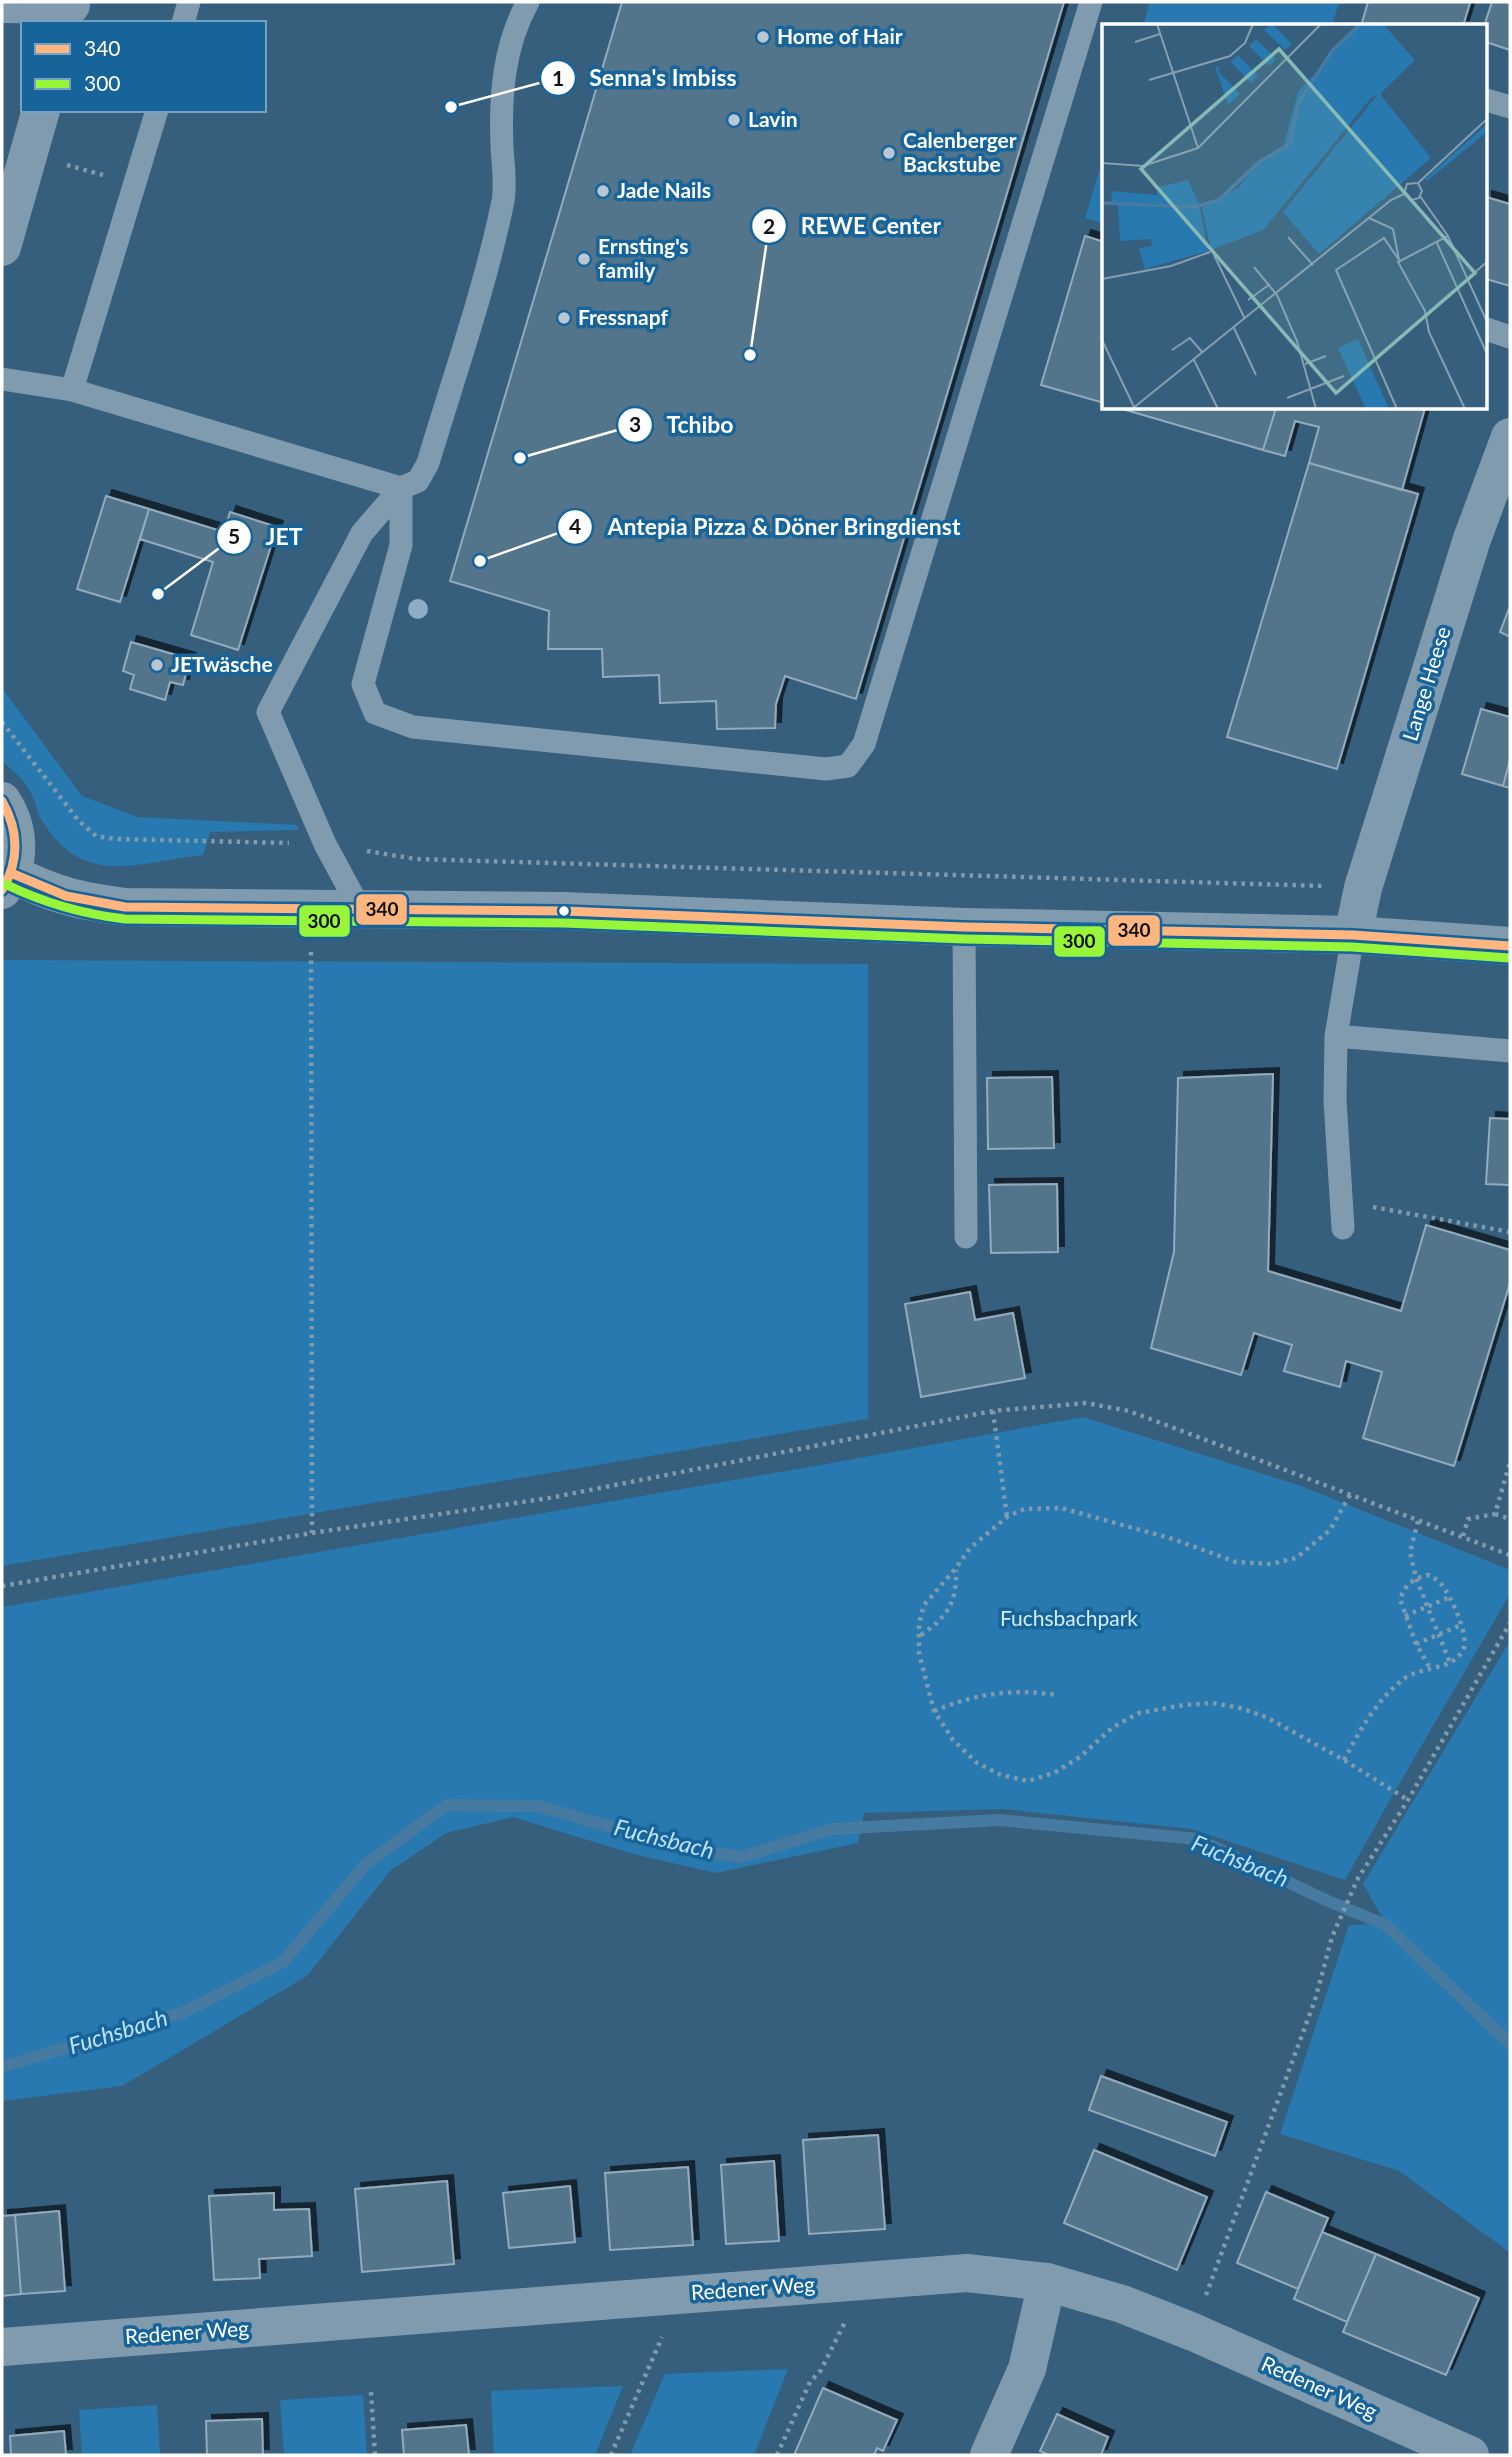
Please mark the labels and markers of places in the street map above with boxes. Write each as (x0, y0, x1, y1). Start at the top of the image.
place label: Home of Hair (777, 23, 903, 48)
marker: Home of Hair (755, 29, 771, 45)
callout: Senna's Imbiss (540, 56, 751, 100)
place label: Lavin (748, 106, 798, 131)
marker: Lavin (726, 112, 742, 128)
place label: Calenberger Backstube (903, 127, 1017, 176)
marker: Calenberger Backstube (881, 145, 897, 161)
place label: Jade Nails (617, 177, 711, 202)
marker: Jade Nails (595, 183, 611, 199)
callout: REWE Center (752, 204, 955, 248)
place label: Ernsting's family (598, 233, 689, 282)
marker: Ernsting's family (576, 251, 592, 267)
place label: Fressnapf (578, 304, 668, 329)
marker: Fressnapf (556, 310, 572, 326)
callout: Tchibo (617, 403, 747, 447)
callout: Antepia Pizza & Döner Bringdienst (558, 505, 974, 549)
callout: JET (217, 515, 317, 559)
place label: JETwäsche (171, 651, 273, 676)
marker: JETwäsche (149, 657, 165, 673)
unlabelled marker (557, 904, 571, 918)

